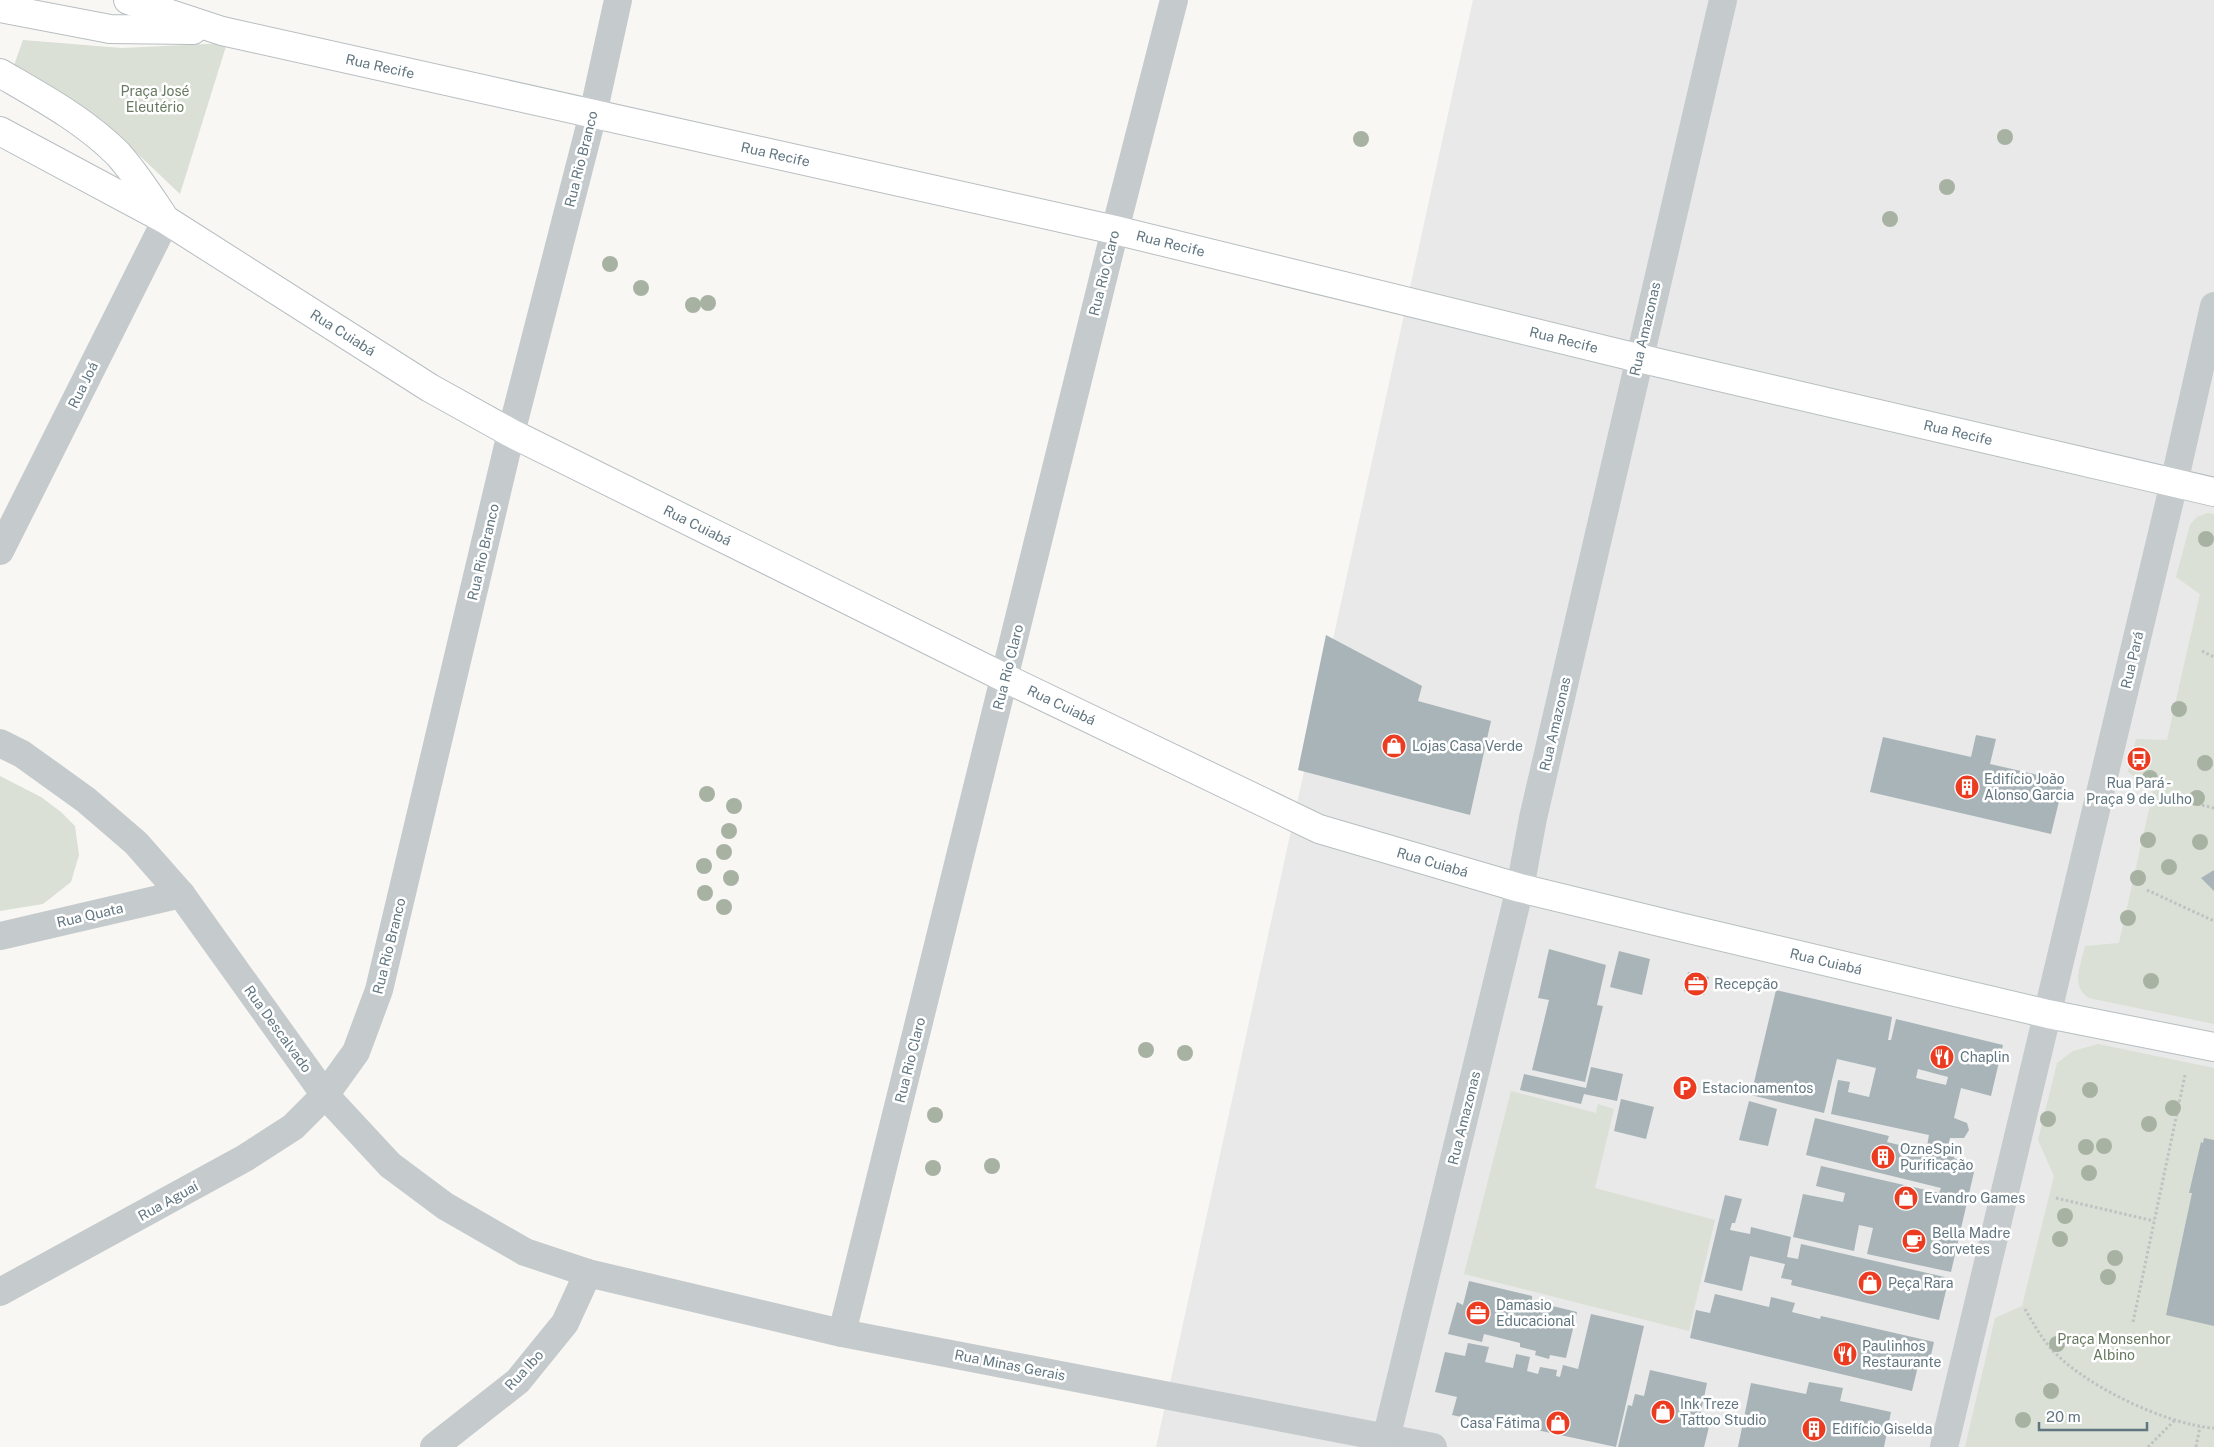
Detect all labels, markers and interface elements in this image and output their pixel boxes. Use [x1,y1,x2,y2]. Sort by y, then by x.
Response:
street label: Rua Recife [344,51,416,82]
park label: Praça José Eleutério [121,83,189,115]
street label: Rua Rio Branco [561,109,601,209]
street label: Rua Recife [739,139,812,170]
street label: Rua Recife [1134,227,1207,260]
street label: Rua Rio Claro [1086,229,1122,317]
street label: Rua Amazonas [1626,281,1664,377]
street label: Rua Cuiabá [307,306,378,359]
street label: Rua Recife [1528,324,1600,356]
street label: Rua Joá [65,359,101,411]
street label: Rua Recife [1922,417,1994,448]
street label: Rua Rio Branco [464,502,502,602]
street label: Rua Cuiabá [661,502,734,549]
street label: Rua Rio Claro [990,623,1026,711]
street label: Rua Pará [2118,630,2146,690]
street label: Rua Amazonas [1536,676,1574,772]
street label: Rua Cuiabá [1025,682,1098,728]
shop icon: Lojas Casa Verde [1381,733,1407,759]
place label: Lojas Casa Verde [1412,738,1523,754]
bus stop icon: Rua Pará - Praça 9 de Julho [2126,746,2152,772]
place label: Edifício João Alonso Garcia [1984,771,2074,803]
building icon: Edifício João Alonso Garcia [1954,774,1980,800]
place label: Rua Pará - Praça 9 de Julho [2086,775,2192,807]
street label: Rua Cuiabá [1395,844,1470,880]
street label: Rua Rio Branco [369,896,409,996]
street label: Rua Quata [55,900,125,930]
street label: Rua Cuiabá [1788,945,1864,978]
office icon: Recepção [1683,971,1709,997]
place label: Recepção [1714,976,1778,992]
street label: Rua Descalvado [241,982,315,1076]
street label: Rua Rio Claro [892,1016,928,1104]
restaurant icon: Chaplin [1929,1044,1955,1070]
place label: Chaplin [1960,1049,2010,1065]
street label: Rua Amazonas [1445,1070,1483,1166]
parking icon: Estacionamentos [1672,1075,1698,1101]
place label: Estacionamentos [1702,1080,1813,1096]
place label: OzneSpin Purificação [1900,1141,1974,1173]
building icon: OzneSpin Purificação [1870,1144,1896,1170]
street label: Rua Aguaí [135,1178,201,1224]
shop icon: Evandro Games [1893,1185,1919,1211]
place label: Evandro Games [1924,1190,2025,1206]
place label: Bella Madre Sorvetes [1932,1225,2011,1257]
cafe icon: Bella Madre Sorvetes [1901,1228,1927,1254]
shop icon: Peça Rara [1857,1270,1883,1296]
place label: Peça Rara [1888,1275,1953,1291]
place label: Damasio Educacional [1496,1297,1575,1329]
office icon: Damasio Educacional [1465,1300,1491,1326]
park label: Praça Monsenhor Albino [2057,1331,2171,1363]
place label: Paulinhos Restaurante [1862,1338,1941,1370]
restaurant icon: Paulinhos Restaurante [1832,1341,1858,1367]
street label: Rua Minas Gerais [953,1346,1067,1384]
street label: Rua Ibo [501,1347,547,1393]
place label: Ink Treze Tattoo Studio [1680,1396,1767,1428]
shop icon: Ink Treze Tattoo Studio [1650,1399,1676,1425]
scale bar [2039,1400,2146,1432]
text: 20 m [2046,1408,2081,1425]
shop icon: Casa Fátima [1545,1410,1571,1436]
place label: Casa Fátima [1460,1415,1540,1431]
building icon: Edifício Giselda [1801,1416,1827,1442]
place label: Edifício Giselda [1832,1421,1932,1437]

